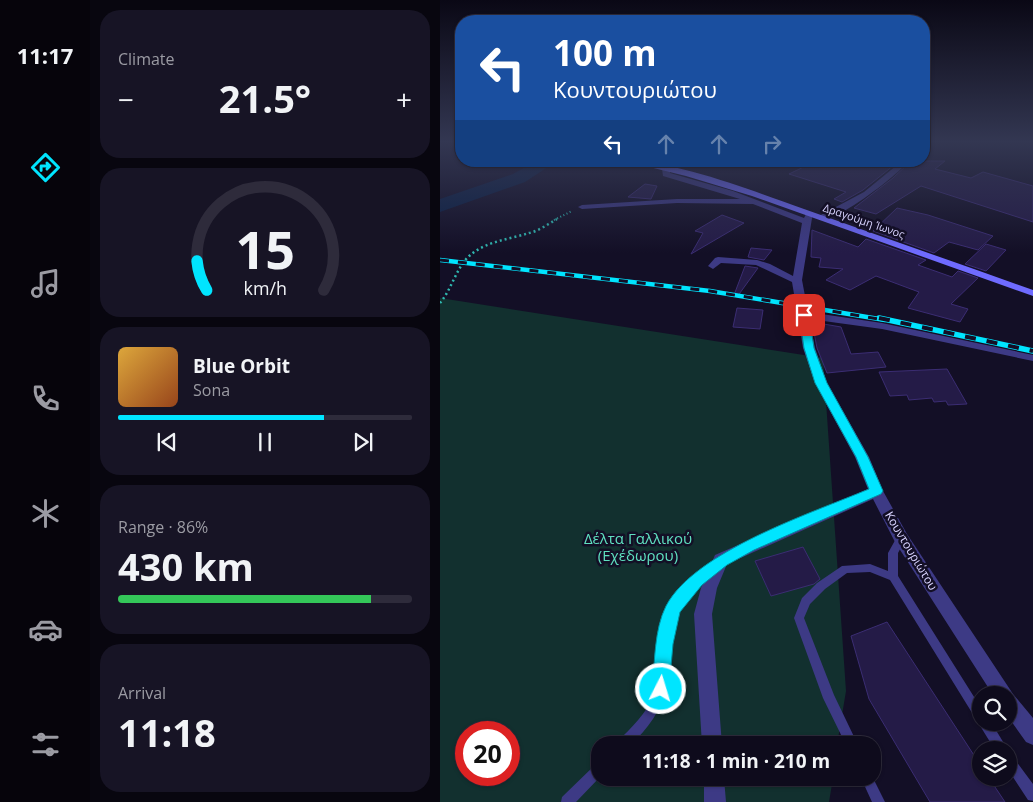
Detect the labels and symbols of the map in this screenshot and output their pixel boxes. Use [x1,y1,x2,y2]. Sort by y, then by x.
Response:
street label: Δραγούμη Ίωνος [821,200,907,242]
pin [783,294,825,336]
street label: Κουντουριώτου [881,508,942,593]
park label: Δέλτα Γαλλικού (Εχέδωρου) [584,528,692,565]
position arrow [634,662,686,714]
speed limit sign: 20 [455,721,520,786]

